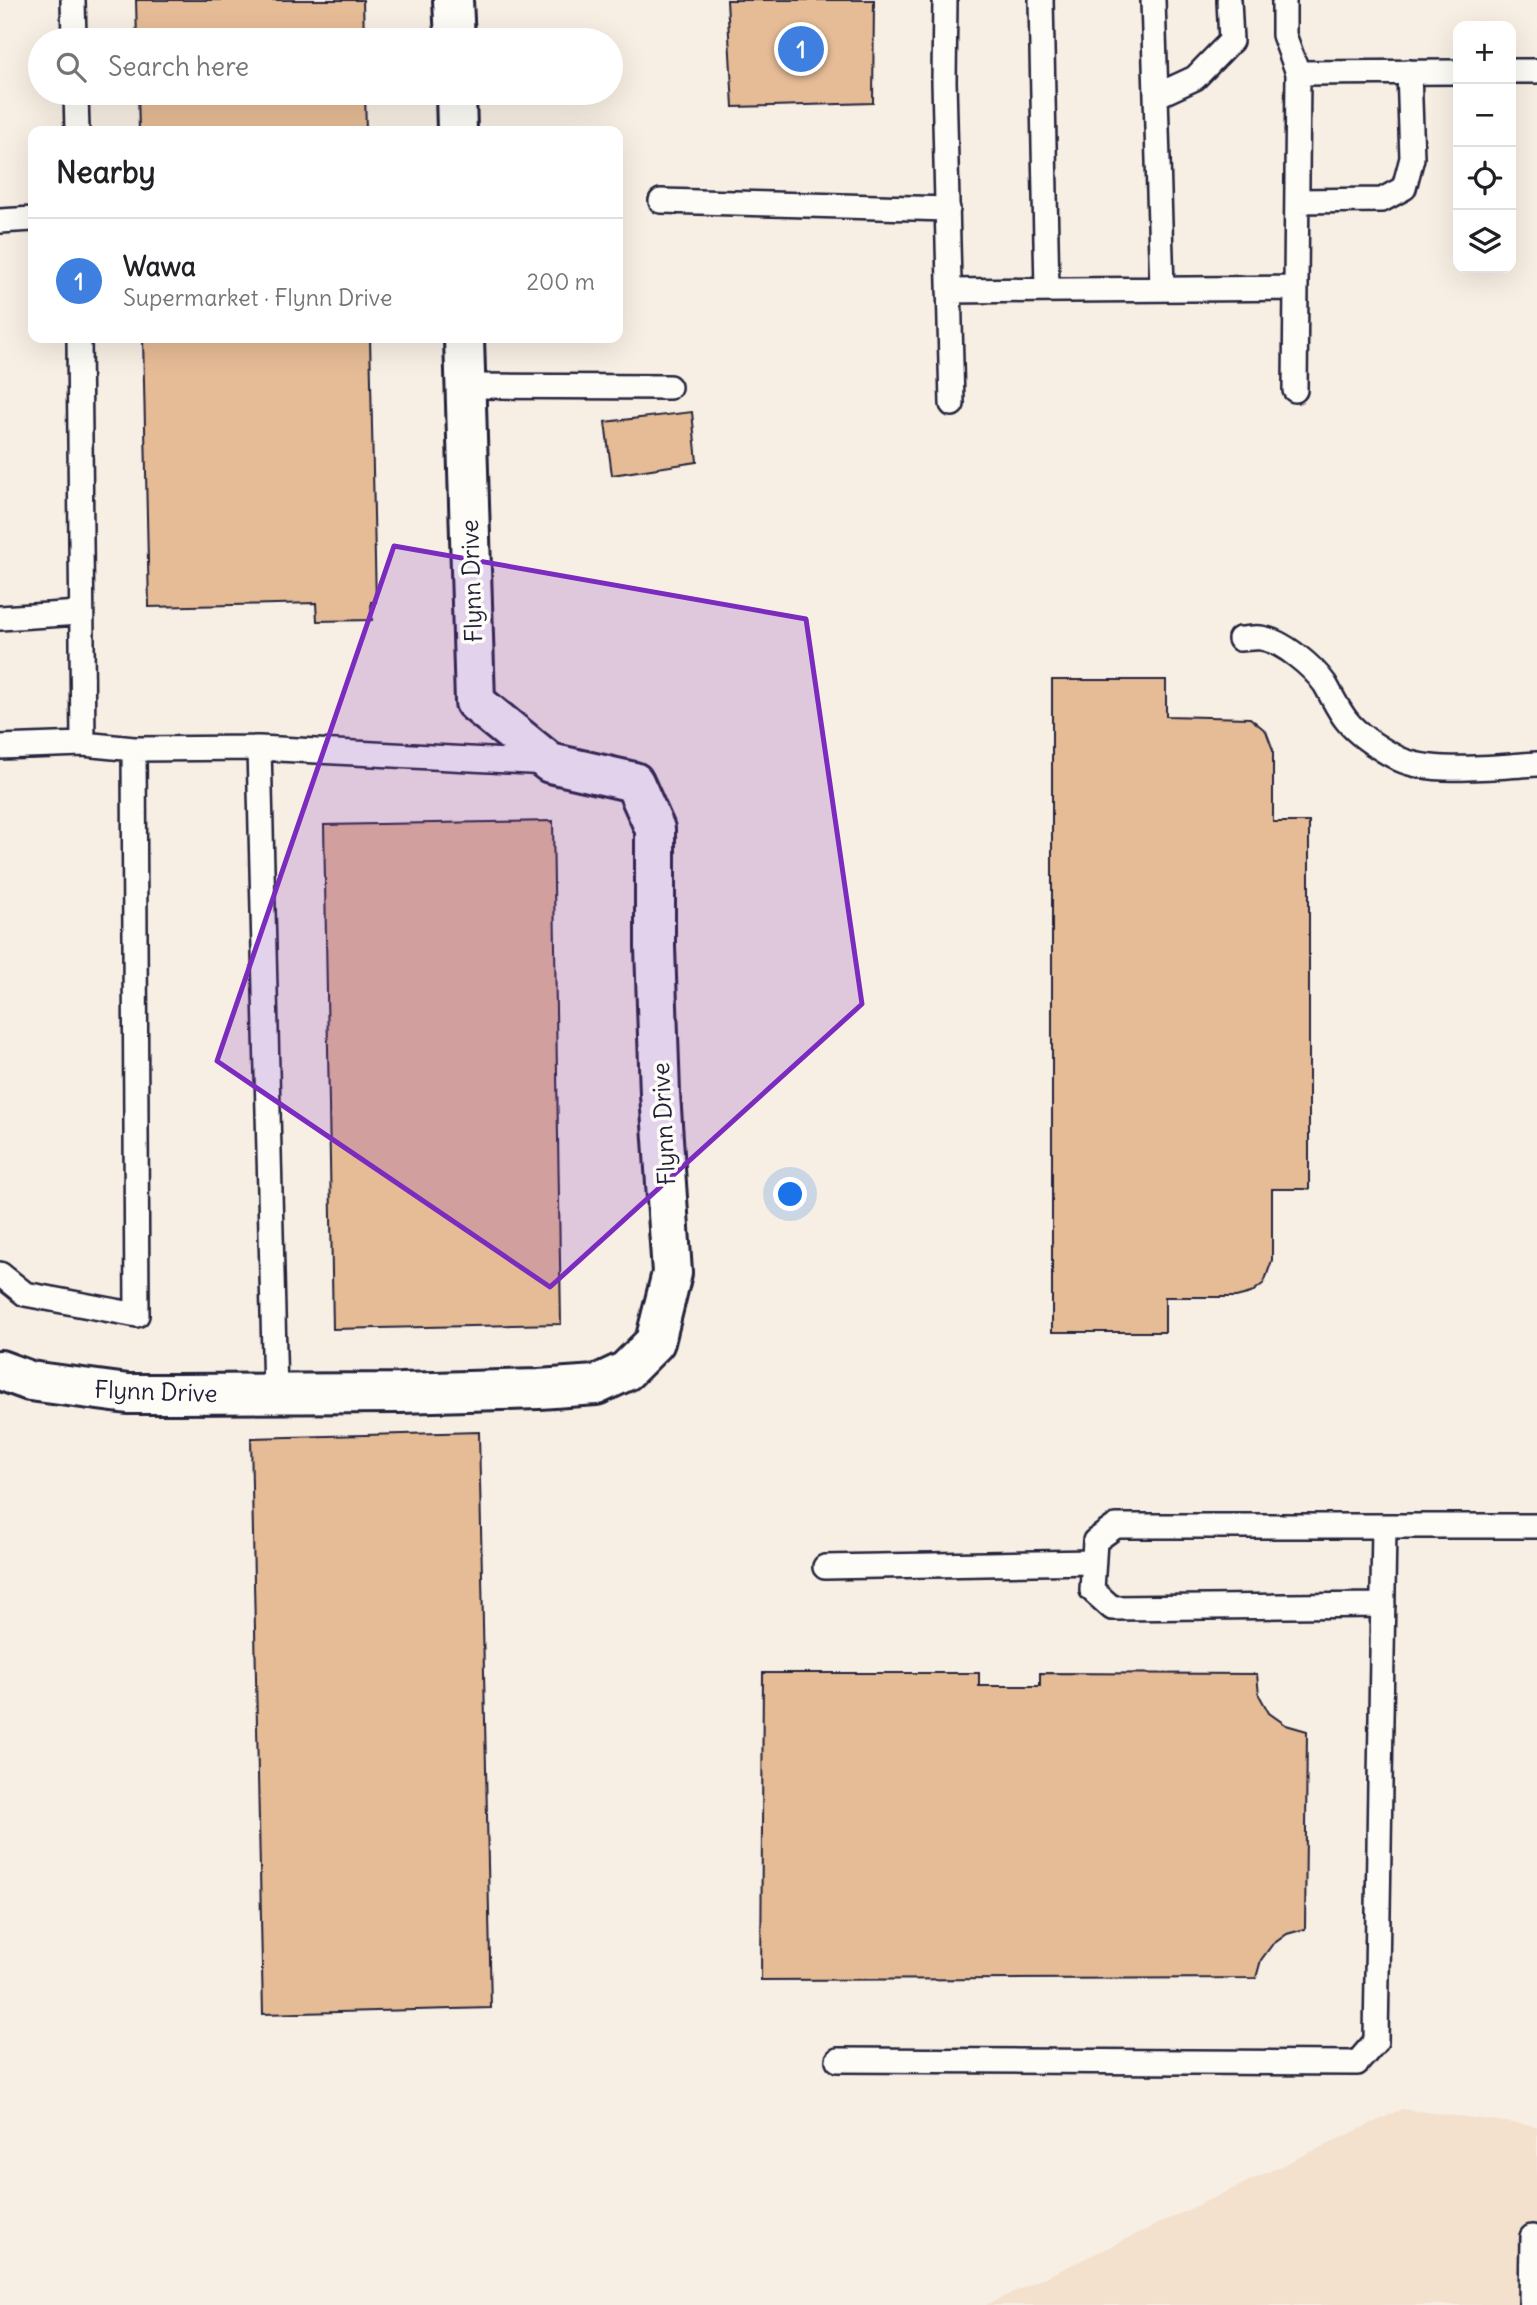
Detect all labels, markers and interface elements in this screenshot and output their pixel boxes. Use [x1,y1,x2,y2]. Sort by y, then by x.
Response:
map controls [1453,21,1516,273]
button: + [1453,21,1516,84]
pin: 1 [778,23,824,75]
search box [28,28,623,105]
icon: search [52,48,90,86]
text: Search here [108,50,249,83]
button: − [1453,84,1516,147]
button: locate [1453,147,1516,210]
text: Nearby [56,153,156,191]
button: layers [1453,210,1516,273]
text: Wawa [123,250,196,283]
text: 1 [74,267,84,296]
text: 200 m [526,267,595,296]
text: Supermarket · Flynn Drive [123,283,392,312]
street label: Flynn Drive [454,519,488,643]
street label: Flynn Drive [645,1062,681,1186]
your location [773,1177,807,1211]
street label: Flynn Drive [94,1374,218,1408]

